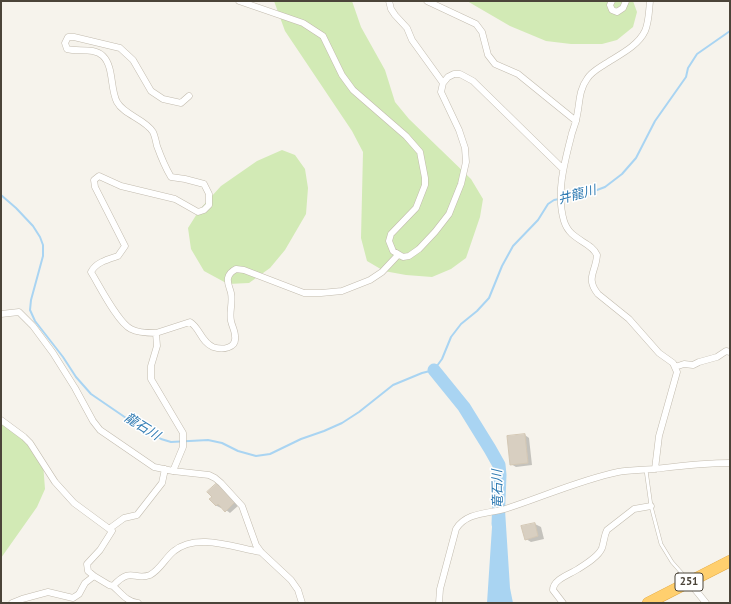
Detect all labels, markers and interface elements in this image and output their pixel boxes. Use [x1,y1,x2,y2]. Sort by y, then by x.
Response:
water label: 井龍川 [556,182,598,208]
water label: 龍石川 [121,410,163,444]
water label: 竜石川 [490,469,506,509]
road number: 251 [675,573,703,591]

